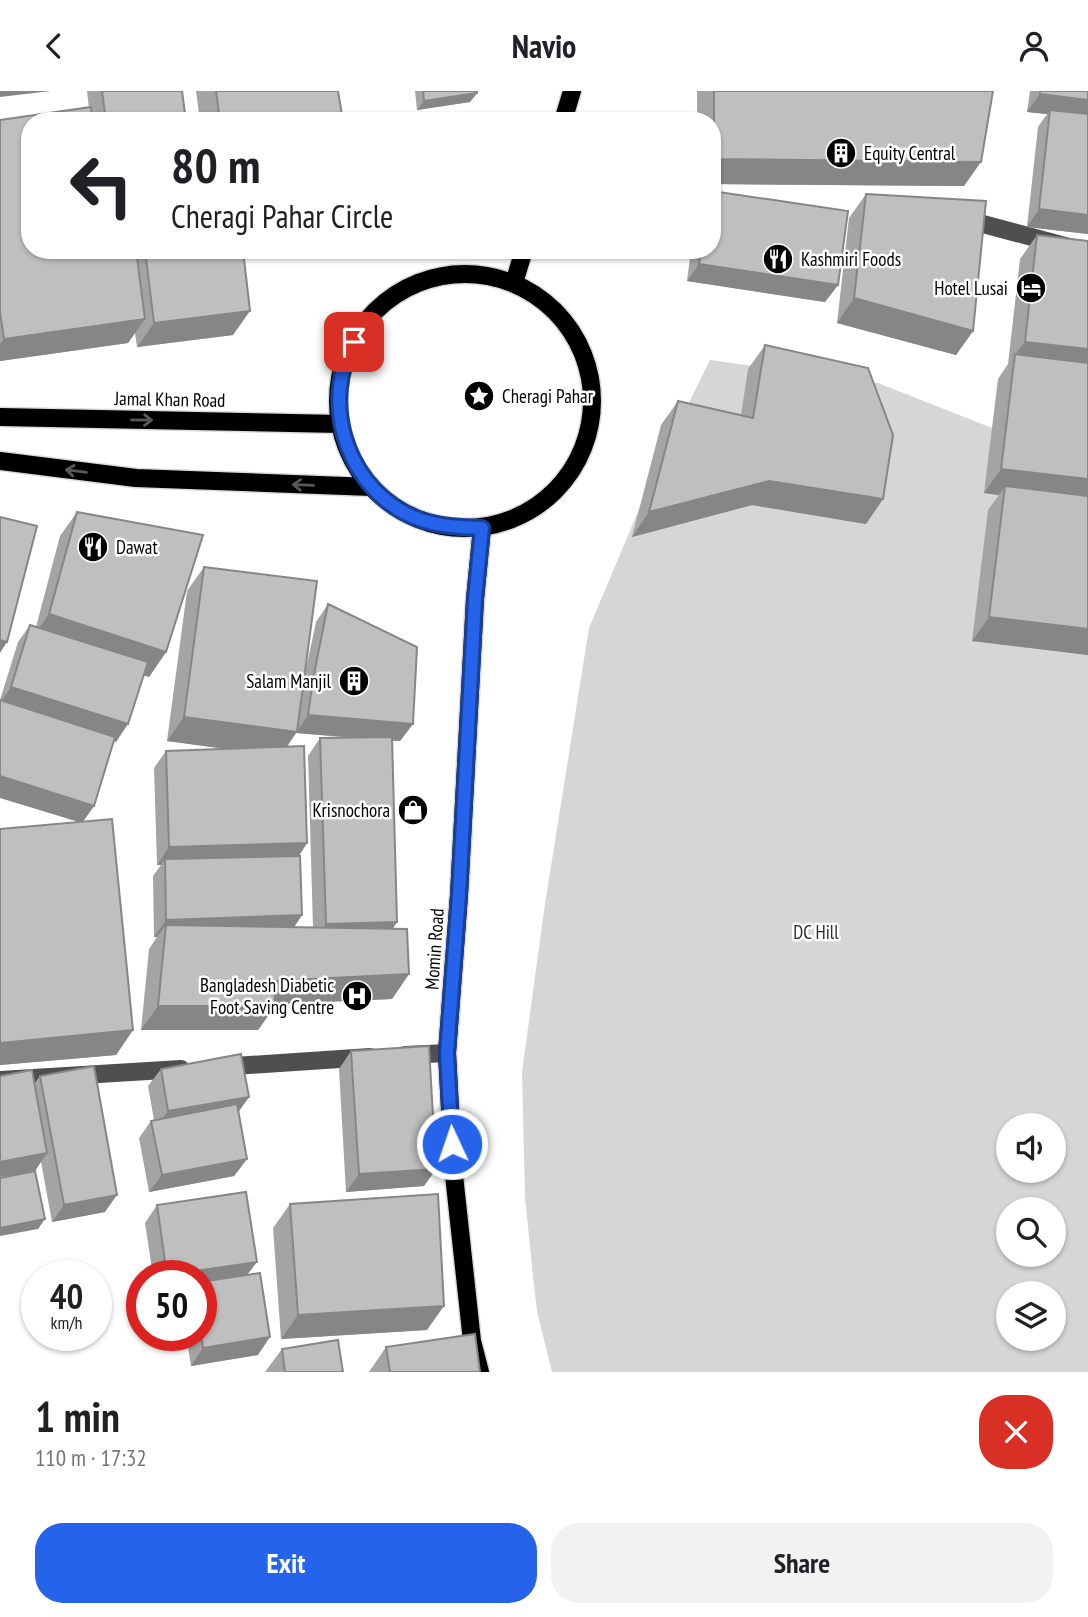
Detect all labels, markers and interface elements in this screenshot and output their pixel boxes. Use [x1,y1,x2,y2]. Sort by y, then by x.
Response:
text: Navio [512,25,576,67]
icon: back [35,27,73,65]
icon: person [1015,27,1053,65]
text: 80 m [171,133,260,197]
building icon: Equity Central [824,136,858,170]
icon: left [56,140,147,231]
place label: Equity Central [864,141,956,165]
text: Cheragi Pahar Circle [171,195,393,237]
restaurant icon: Kashmiri Foods [761,242,795,276]
place label: Kashmiri Foods [801,247,901,271]
hotel icon: Hotel Lusai [1014,271,1048,305]
place label: Hotel Lusai [934,276,1008,300]
pin [324,312,384,372]
icon: arrive [335,323,373,361]
place icon: Cheragi Pahar [462,379,496,413]
place label: Cheragi Pahar [502,384,594,408]
street label: Jamal Khan Road [113,386,226,412]
one-way arrow [130,413,153,427]
one-way arrow [65,464,88,477]
one-way arrow [292,478,315,491]
restaurant icon: Dawat [76,530,110,564]
place label: Dawat [116,535,158,559]
building icon: Salam Manjil [337,664,371,698]
place label: Salam Manjil [246,669,332,693]
shop icon: Krisnochora [396,793,430,827]
place label: Krisnochora [313,798,390,822]
street label: Momin Road [419,907,449,991]
park label: DC Hill [793,920,839,944]
place label: Bangladesh Diabetic Foot Saving Centre [200,973,334,1019]
hospital icon: Bangladesh Diabetic Foot Saving Centre [340,979,374,1013]
position arrow [415,1107,489,1181]
map controls [996,1113,1066,1351]
button: sound [996,1113,1066,1183]
button: search [996,1197,1066,1267]
speed limit sign: 50 [126,1260,217,1351]
text: 40 [50,1273,83,1319]
button: layers [996,1281,1066,1351]
text: km/h [51,1311,82,1334]
text: 1 min [35,1389,120,1444]
button: close [979,1395,1053,1469]
text: 110 m · 17:32 [35,1443,147,1472]
button: Exit [35,1523,537,1603]
button: Share [551,1523,1053,1603]

